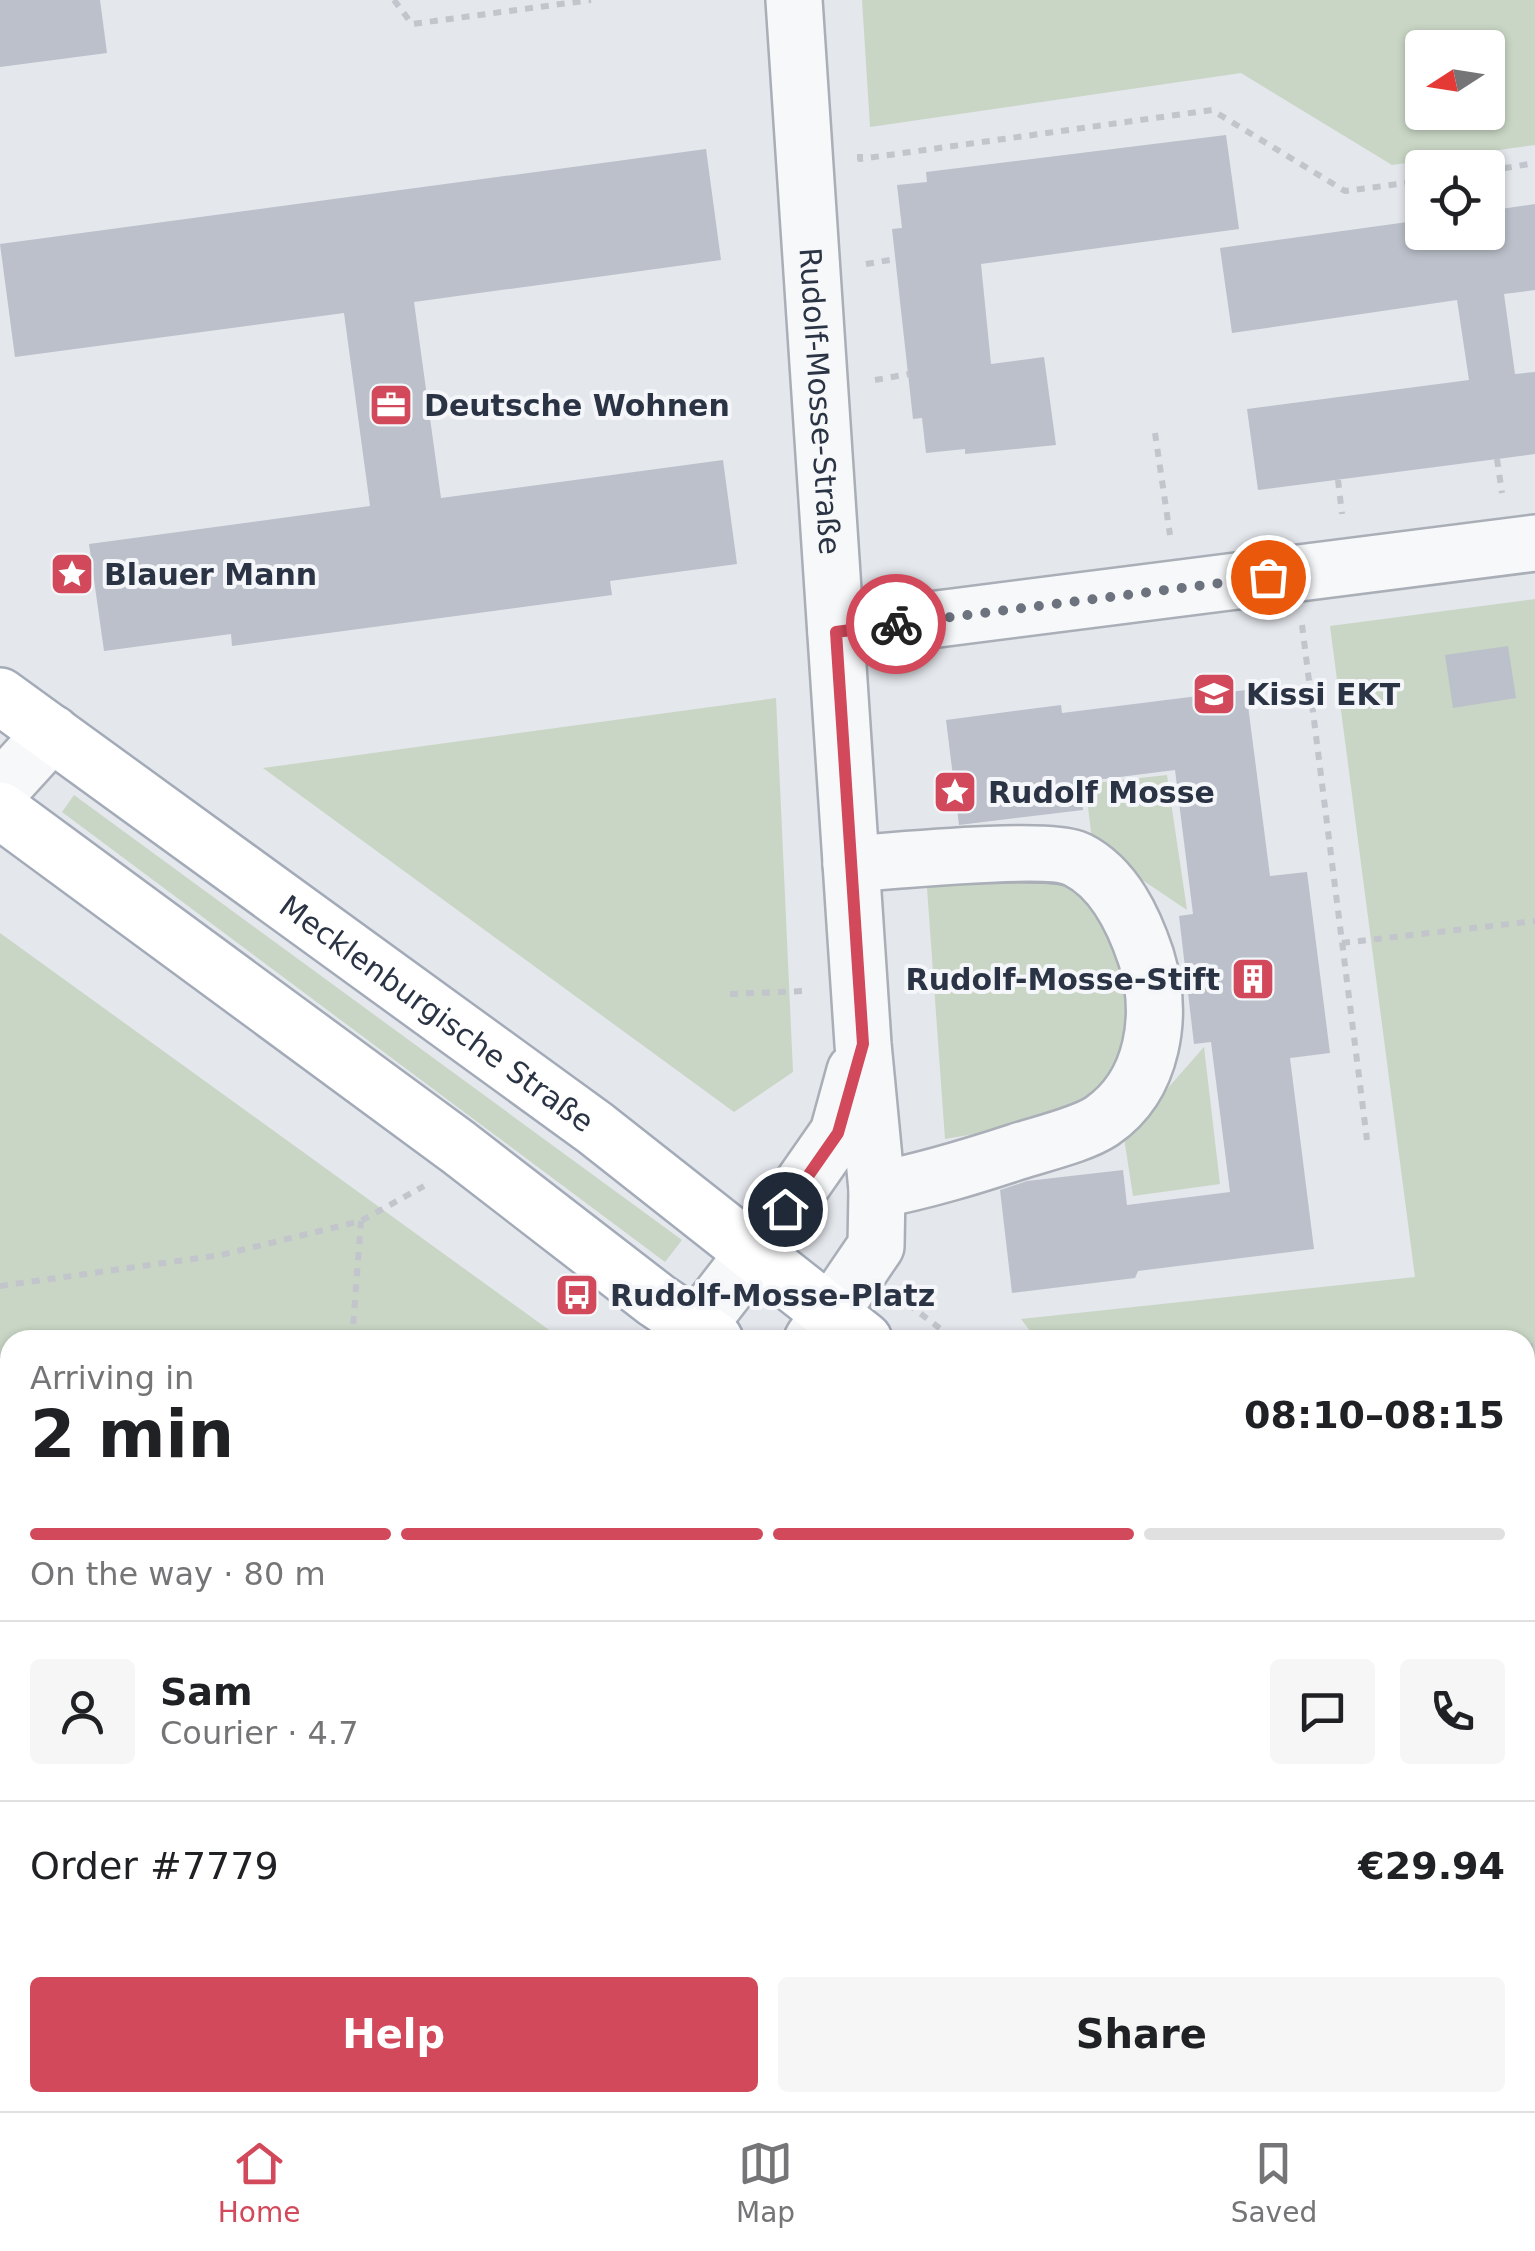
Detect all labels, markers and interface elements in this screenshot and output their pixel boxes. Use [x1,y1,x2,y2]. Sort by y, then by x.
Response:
north arrow [1405,30,1505,130]
map controls [1405,30,1505,250]
button: locate [1405,150,1505,250]
street label: Rudolf-Mosse-Straße [793,246,848,556]
office icon: Deutsche Wohnen [368,382,414,428]
place label: Deutsche Wohnen [424,388,730,423]
pin [1226,535,1311,620]
icon: bag [1241,550,1296,605]
place icon: Blauer Mann [49,551,95,597]
place label: Blauer Mann [104,557,317,592]
courier [846,574,946,674]
icon: bike [869,597,924,652]
school or university icon: Kissi EKT [1191,671,1237,717]
place label: Kissi EKT [1246,677,1401,712]
place icon: Rudolf Mosse [932,769,978,815]
place label: Rudolf Mosse [988,775,1215,810]
street label: Mecklenburgische Straße [273,888,601,1139]
building icon: Rudolf-Mosse-Stift [1230,956,1276,1002]
place label: Rudolf-Mosse-Stift [906,962,1220,997]
pin [743,1167,828,1252]
icon: home [758,1182,813,1237]
bus stop icon: Rudolf-Mosse-Platz [554,1272,600,1318]
place label: Rudolf-Mosse-Platz [610,1278,935,1313]
text: Arriving in [30,1359,194,1397]
text: 08:10–08:15 [1244,1393,1505,1437]
text: 2 min [30,1397,234,1472]
text: On the way · 80 m [30,1555,326,1593]
button: person [30,1659,135,1764]
button: chat [1270,1659,1375,1764]
button: phone [1400,1659,1505,1764]
text: Sam [160,1670,253,1714]
text: Courier · 4.7 [160,1714,359,1752]
text: Order #7779 [30,1844,279,1888]
text: €29.94 [1358,1844,1505,1888]
button: Help [30,1977,758,2092]
button: Share [778,1977,1505,2092]
tab: Home [218,2136,300,2229]
tab: Map [736,2136,795,2229]
tab: Saved [1231,2136,1317,2229]

